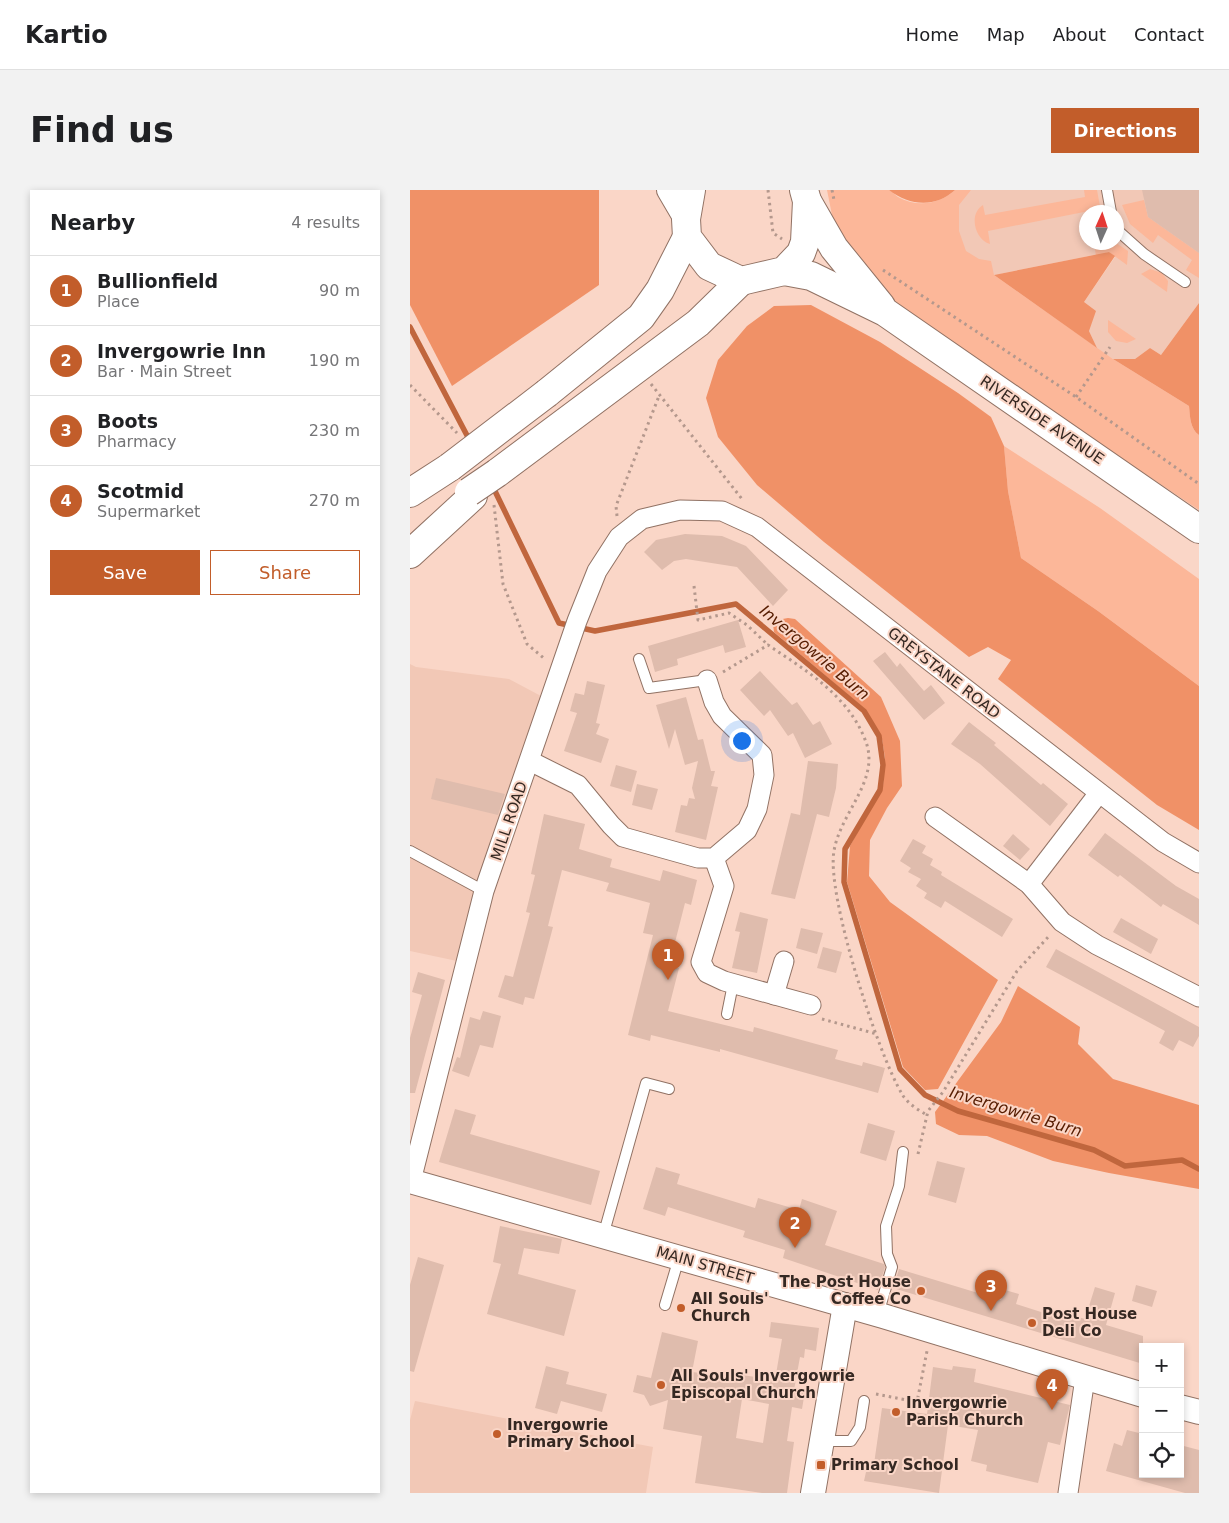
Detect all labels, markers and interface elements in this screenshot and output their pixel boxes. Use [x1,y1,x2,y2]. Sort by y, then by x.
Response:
text: Kartio [25,21,108,49]
text: Home [906,24,959,45]
text: Map [987,24,1025,45]
text: About [1053,24,1106,45]
text: Contact [1134,24,1204,45]
button: Directions [1051,108,1199,153]
text: Find us [30,110,174,150]
north arrow [1079,205,1124,250]
text: Nearby [50,211,135,235]
text: 4 results [291,213,360,232]
text: Bullionfield [97,270,218,292]
text: 1 [60,281,72,300]
text: 90 m [319,281,360,300]
text: Place [97,292,140,311]
text: Invergowrie Inn [97,340,266,362]
text: 2 [60,351,72,370]
text: 190 m [309,351,360,370]
text: Bar · Main Street [97,362,232,381]
street label: RIVERSIDE AVENUE [977,372,1107,468]
text: Boots [97,410,158,432]
text: 3 [60,421,72,440]
text: 230 m [309,421,360,440]
text: Pharmacy [97,432,177,451]
text: Scotmid [97,480,184,502]
text: 4 [60,491,72,510]
text: 270 m [309,491,360,510]
text: Supermarket [97,502,200,521]
button: Save [50,550,200,595]
button: Share [210,550,360,595]
water label: Invergowrie Burn [756,601,873,704]
street label: GREYSTANE ROAD [884,624,1004,722]
your location [729,728,755,754]
street label: MILL ROAD [487,779,531,863]
pin: 1 [652,939,684,980]
water label: Invergowrie Burn [947,1082,1084,1141]
pin: 2 [779,1207,811,1248]
street label: MAIN STREET [654,1242,757,1288]
pin: 3 [975,1270,1007,1311]
place label: The Post House Coffee Co [779,1273,911,1308]
marker: The Post House Coffee Co [915,1285,927,1297]
place label: All Souls' Church [691,1290,769,1325]
marker: All Souls' Church [675,1302,687,1314]
place label: Post House Deli Co [1042,1305,1137,1340]
marker: Post House Deli Co [1026,1317,1038,1329]
map controls [1139,1343,1184,1478]
button: + [1139,1343,1184,1388]
place label: All Souls' Invergowrie Episcopal Church [671,1367,855,1402]
pin: 4 [1036,1369,1068,1410]
marker: All Souls' Invergowrie Episcopal Church [655,1379,667,1391]
button: − [1139,1388,1184,1433]
place label: Invergowrie Parish Church [906,1394,1023,1429]
marker: Invergowrie Parish Church [890,1406,902,1418]
place label: Invergowrie Primary School [507,1416,635,1451]
marker: Invergowrie Primary School [491,1428,503,1440]
button: locate [1139,1433,1184,1478]
place label: Primary School [831,1456,959,1474]
marker: Primary School [815,1459,827,1471]

